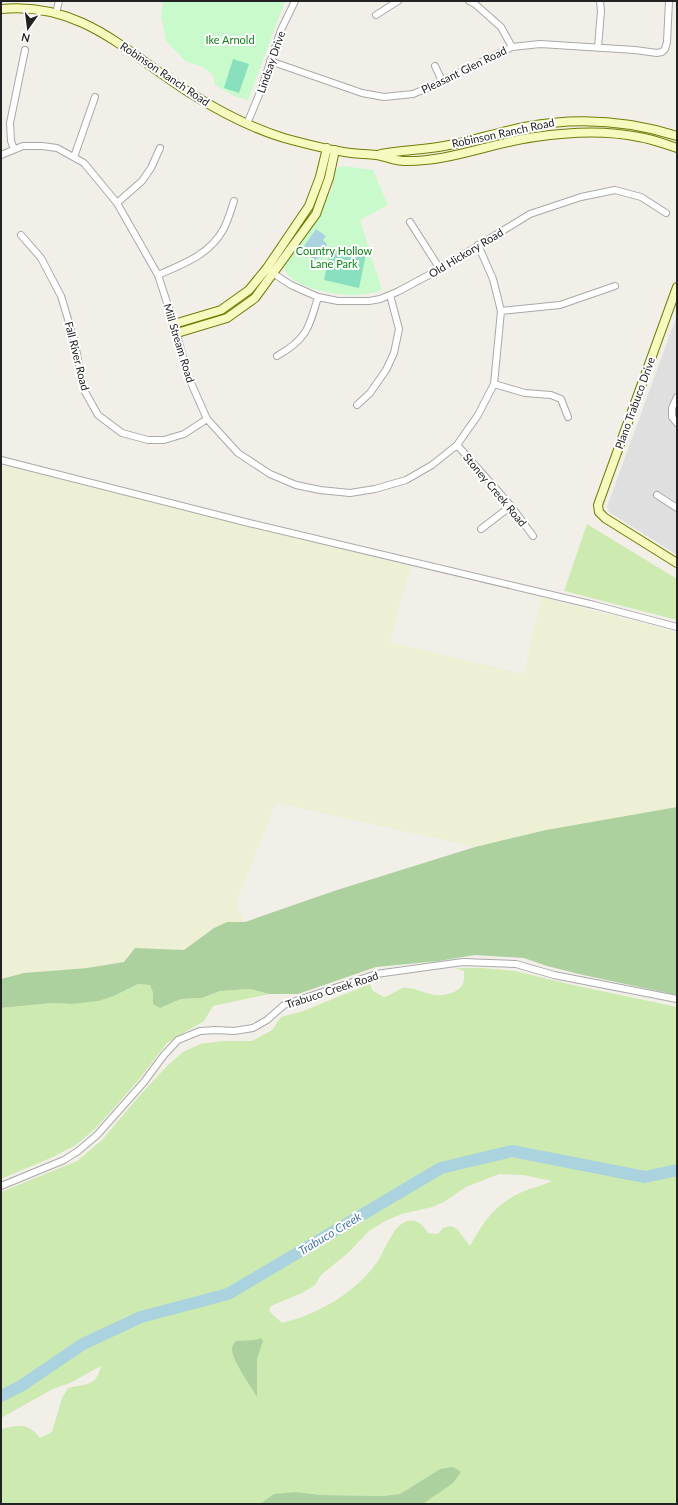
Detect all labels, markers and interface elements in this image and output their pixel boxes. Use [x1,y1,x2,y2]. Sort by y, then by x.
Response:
north arrow [8,8,48,48]
street label: Lindsay Drive [254,29,287,95]
text: N [20,31,31,46]
park label: Ike Arnold [205,33,255,46]
street label: Robinson Ranch Road [118,39,212,108]
street label: Pleasant Glen Road [419,43,509,96]
street label: Robinson Ranch Road [450,115,555,150]
street label: Old Hickory Road [426,225,505,280]
park label: Country Hollow Lane Park [296,244,372,270]
street label: Mill Stream Road [161,302,198,384]
street label: Fall River Road [63,320,92,392]
street label: Plano Trabuco Drive [612,355,657,451]
street label: Stoney Creek Road [461,450,530,529]
street label: Trabuco Creek Road [284,968,380,1011]
water label: Trabuco Creek [295,1209,364,1258]

